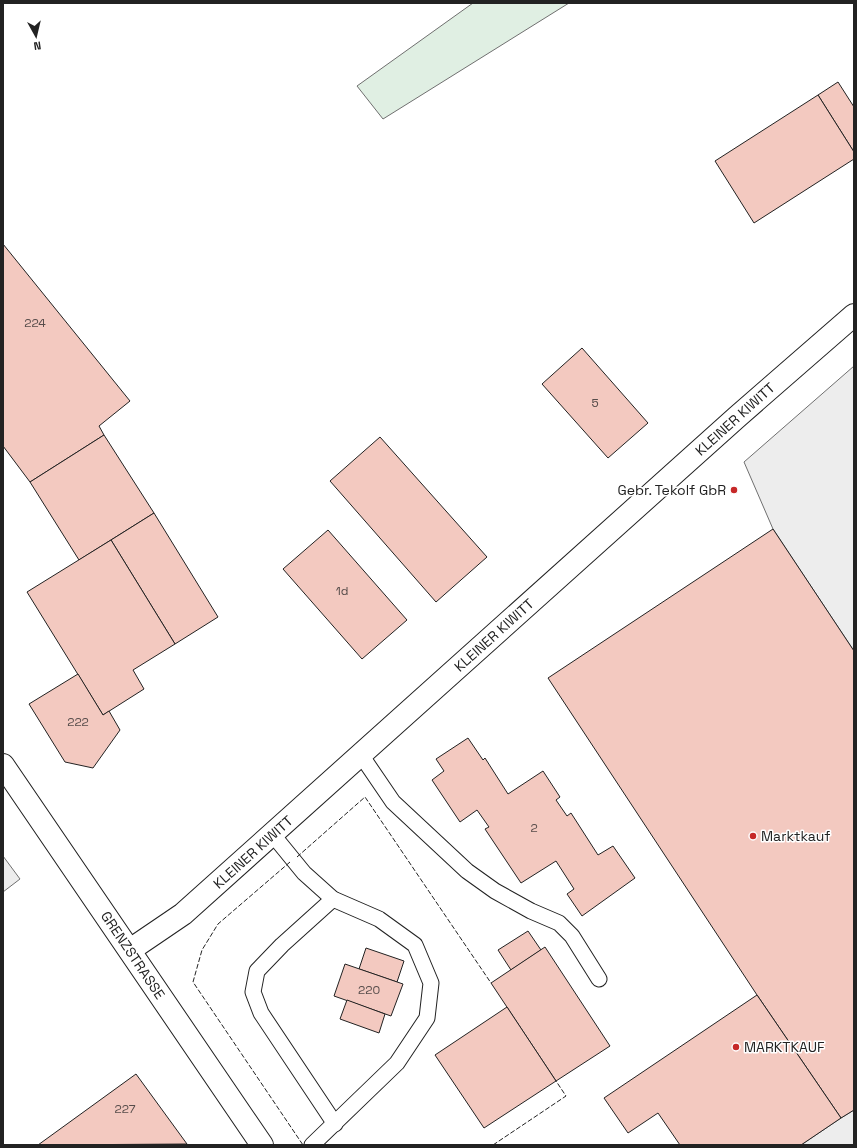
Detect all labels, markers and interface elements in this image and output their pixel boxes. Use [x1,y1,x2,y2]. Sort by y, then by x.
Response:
north arrow [16,16,56,56]
text: N [33,38,42,53]
house number: 224 [24,315,46,331]
street label: KLEINER KIWITT [691,378,779,460]
house number: 5 [591,395,599,411]
place label: Gebr. Tekolf GbR [618,481,726,499]
marker: Gebr. Tekolf GbR [729,485,739,495]
house number: 1d [336,583,348,599]
street label: KLEINER KIWITT [450,594,538,676]
house number: 222 [67,714,89,730]
street label: KLEINER KIWITT [209,811,297,893]
house number: 2 [530,820,538,836]
place label: Marktkauf [761,827,830,845]
marker: Marktkauf [748,831,758,841]
street label: GRENZSTRASSE [97,908,169,1003]
house number: 220 [358,982,380,998]
place label: MARKTKAUF [744,1038,825,1056]
marker: MARKTKAUF [731,1042,741,1052]
house number: 227 [114,1101,136,1117]

